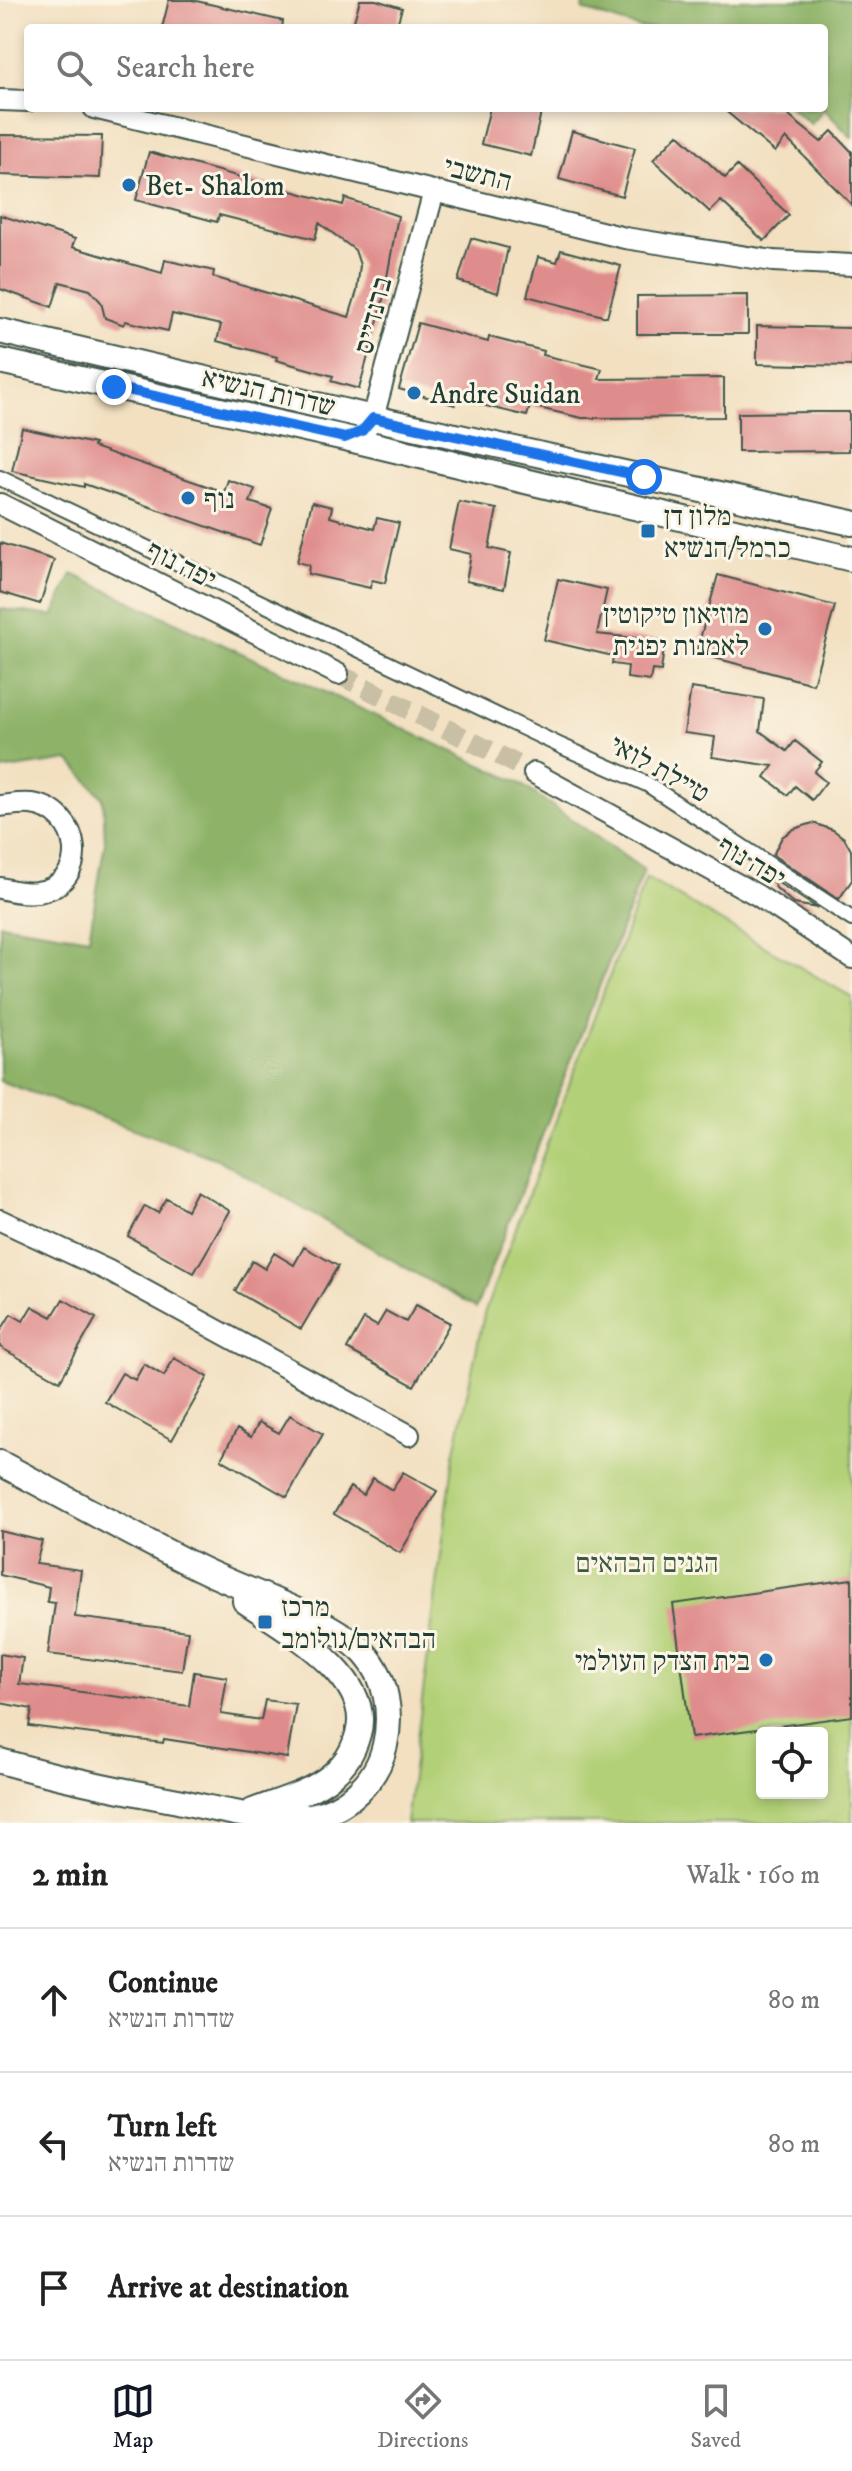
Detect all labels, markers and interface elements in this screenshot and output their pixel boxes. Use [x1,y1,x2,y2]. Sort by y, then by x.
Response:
search box [24,24,828,112]
icon: search [52,46,96,90]
text: Search here [116,50,255,87]
street label: התשבי [440,149,515,200]
place label: Bet- Shalom [145,169,285,204]
marker: Bet- Shalom [120,176,138,194]
street label: ברנדייס [346,273,400,358]
street label: שדרות הנשיא [198,360,339,425]
route end [96,369,132,405]
place label: Andre Suidan [430,377,581,412]
marker: Andre Suidan [405,384,423,402]
route start [626,459,662,495]
place label: נוף [204,482,235,517]
marker: נוף [179,489,197,507]
place label: מלון דן כרמל/הנשיא [664,499,791,566]
marker: מלון דן כרמל/הנשיא [639,522,657,540]
street label: יפה נוף [141,533,222,598]
place label: מוזיאון טיקוטין לאמנות יפנית [603,597,749,664]
marker: מוזיאון טיקוטין לאמנות יפנית [756,620,774,638]
street label: טיילת לואי [603,728,715,811]
street label: יפה נוף [711,828,792,896]
park label: הגנים הבהאים [575,1546,719,1581]
place label: מרכז הבהאים/גולומב [281,1590,436,1657]
marker: מרכז הבהאים/גולומב [256,1613,274,1631]
place label: בית הצדק העולמי [575,1644,750,1679]
marker: בית הצדק העולמי [757,1651,775,1669]
map controls [756,1727,828,1799]
button: locate [756,1727,828,1799]
text: 2 min [32,1854,108,1896]
text: Walk · 160 m [687,1859,820,1892]
text: Continue [108,1965,218,2002]
icon: ahead [32,1978,76,2022]
text: 80 m [768,1984,820,2017]
text: שדרות הנשיא [108,2003,234,2036]
text: Turn left [108,2109,217,2146]
icon: left [32,2122,76,2166]
text: 80 m [768,2128,820,2161]
text: שדרות הנשיא [108,2147,234,2180]
icon: arrive [32,2266,76,2310]
text: Arrive at destination [108,2270,349,2307]
tab: Map [111,2379,155,2454]
tab: Directions [377,2379,468,2454]
tab: Saved [690,2379,741,2454]

